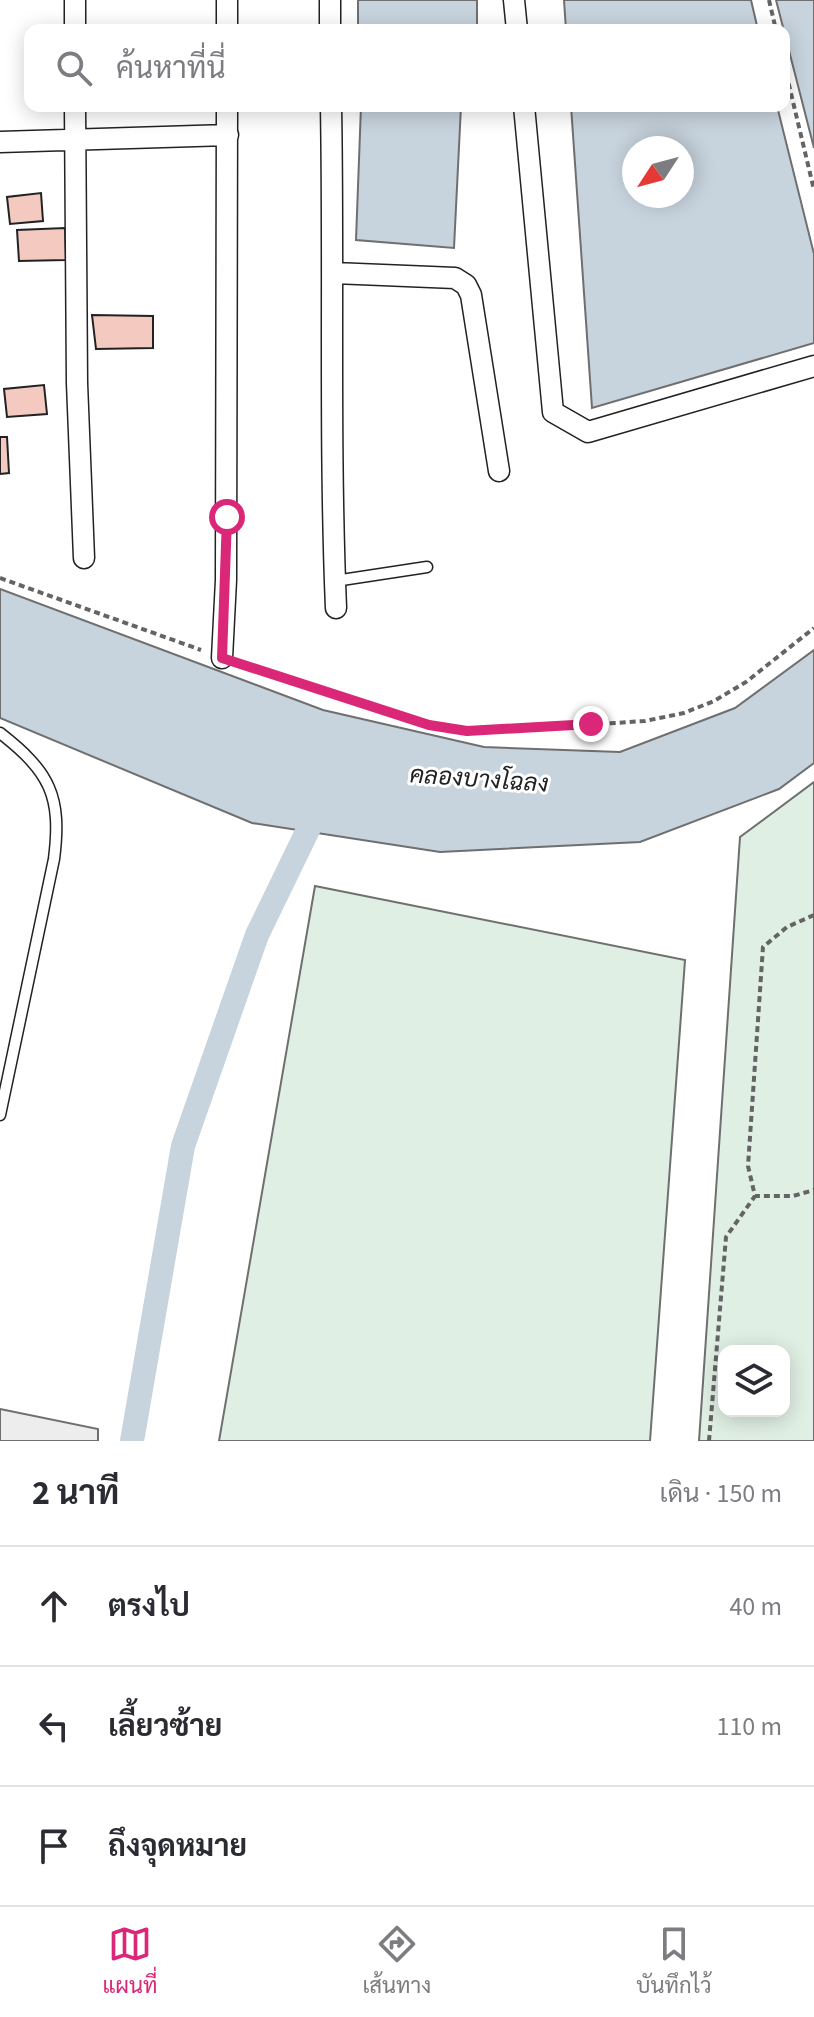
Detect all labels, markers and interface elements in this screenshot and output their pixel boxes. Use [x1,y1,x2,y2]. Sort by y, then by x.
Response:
search box [24,24,790,112]
icon: search [52,46,96,90]
text: ค้นหาที่นี่ [116,47,226,90]
north arrow [622,136,694,208]
route start [209,499,245,535]
route end [573,706,609,742]
water label: คลองบางโฉลง [408,757,550,802]
map controls [718,1345,790,1417]
button: layers [718,1345,790,1417]
text: 2 นาที [32,1469,119,1518]
text: เดิน · 150 m [660,1475,782,1512]
icon: ahead [32,1584,76,1628]
text: ตรงไป [108,1585,190,1628]
text: 40 m [729,1588,782,1625]
icon: left [32,1704,76,1748]
text: เลี้ยวซ้าย [108,1705,222,1748]
text: 110 m [716,1708,782,1745]
icon: arrive [32,1824,76,1868]
text: ถึงจุดหมาย [108,1825,247,1868]
tab: แผนที่ [103,1922,157,2002]
tab: เส้นทาง [362,1922,431,2002]
tab: บันทึกไว้ [636,1922,711,2002]

